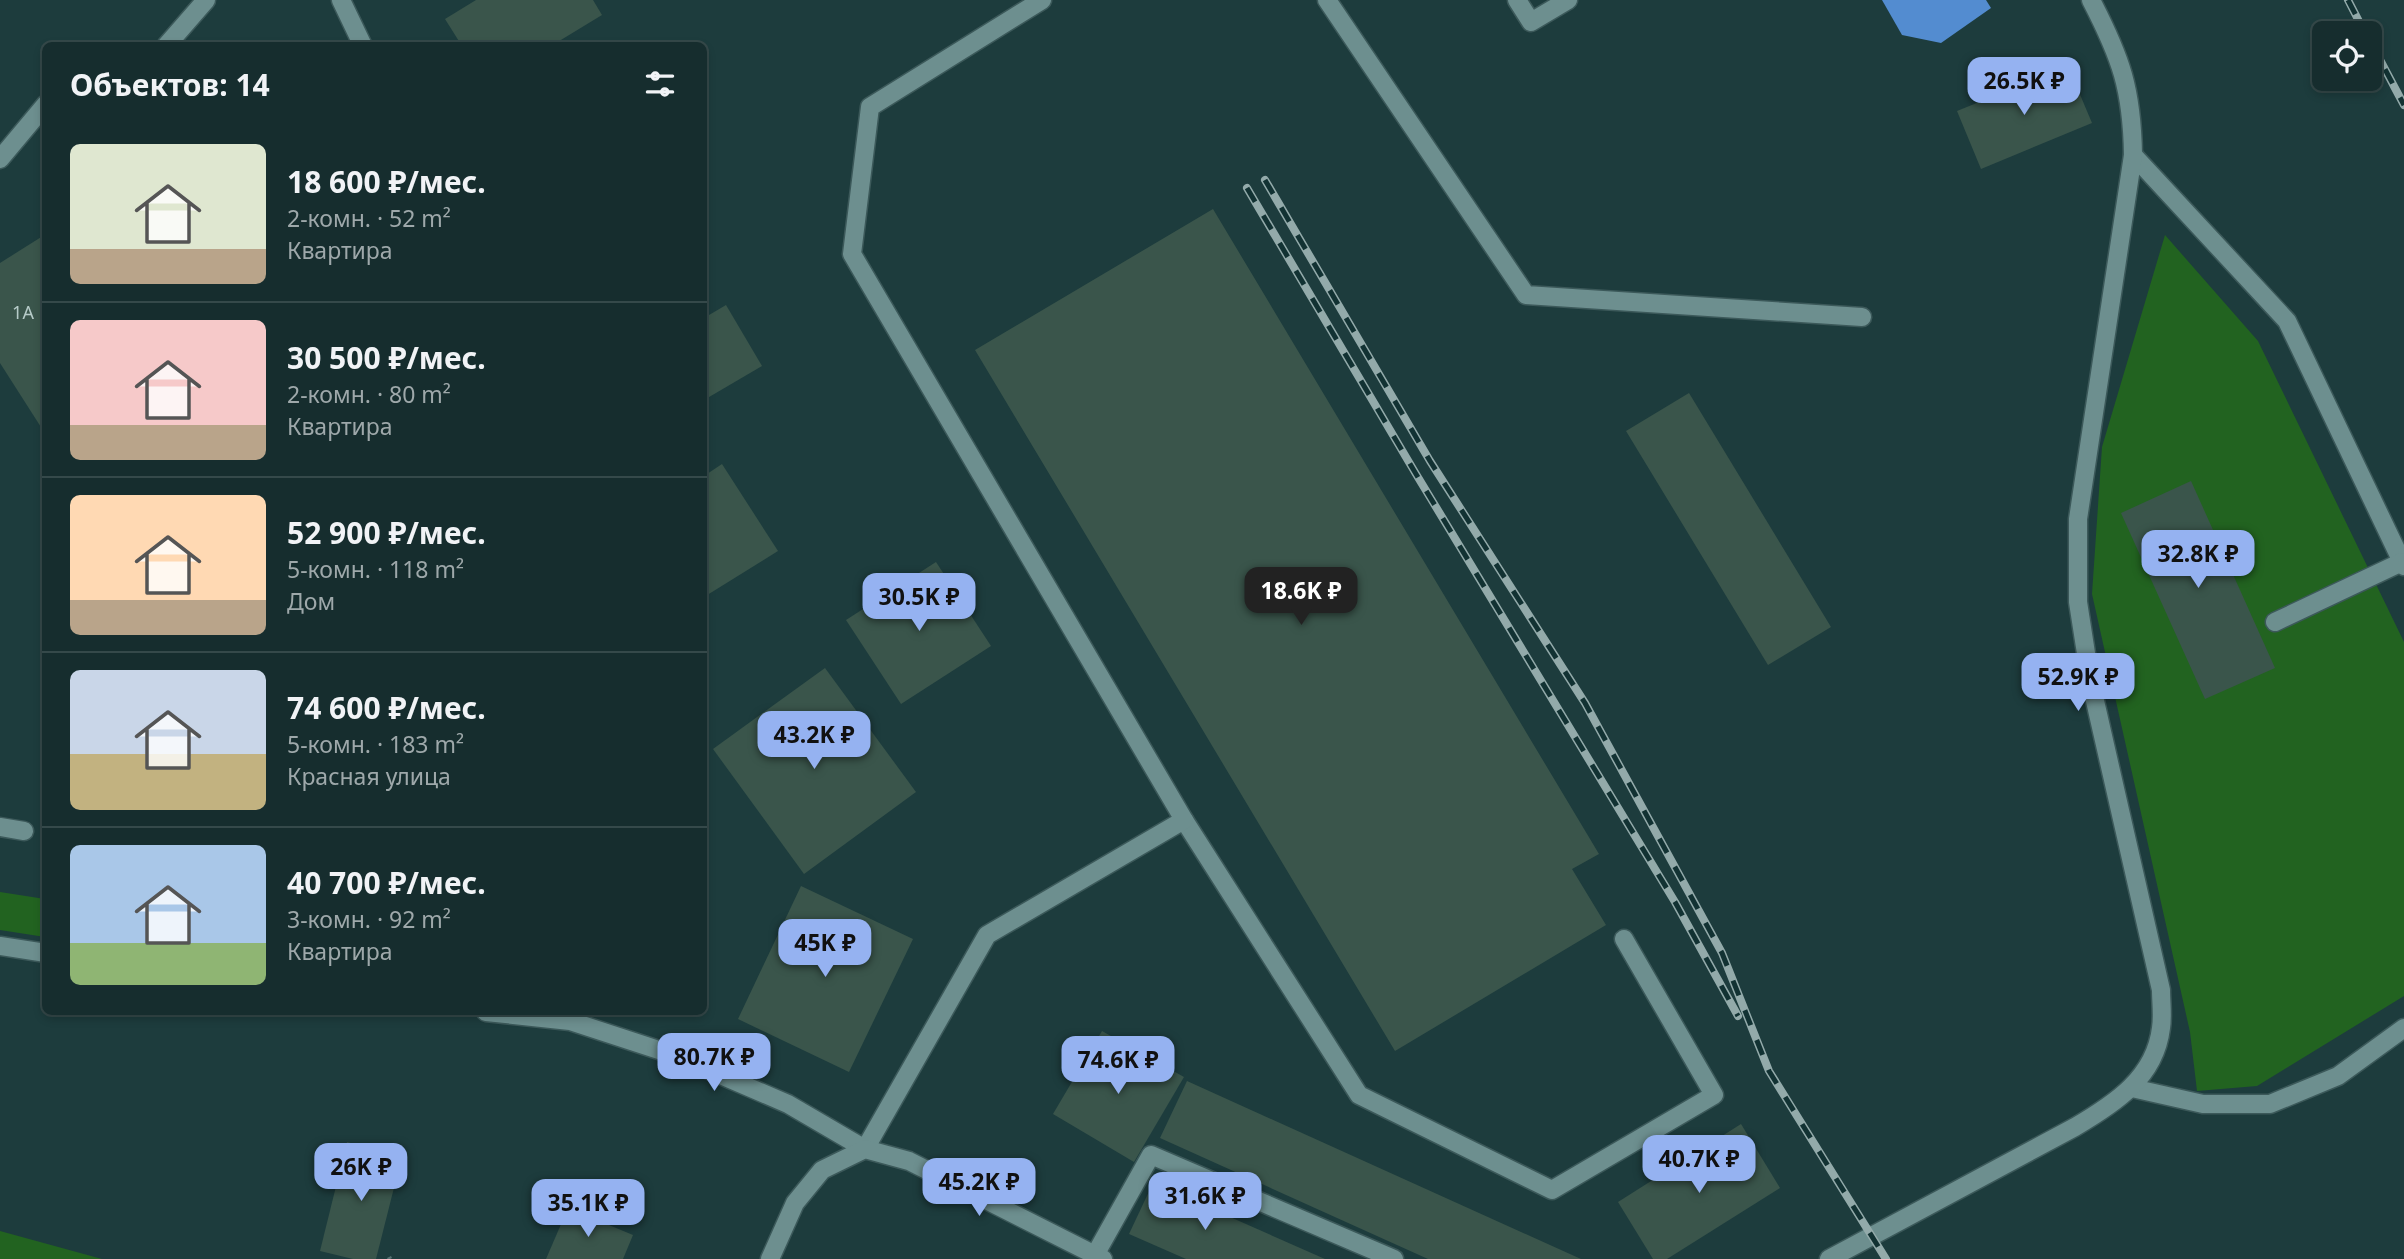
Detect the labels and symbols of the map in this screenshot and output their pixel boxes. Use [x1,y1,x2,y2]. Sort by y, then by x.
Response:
pin: 26.5K ₽ [1959,58,2089,117]
house number: 1А [12,300,34,324]
pin: 32.8K ₽ [2133,530,2263,590]
pin: 18.6K ₽ [1236,568,1366,627]
pin: 30.5K ₽ [854,574,984,633]
pin: 52.9K ₽ [2013,654,2143,713]
pin: 43.2K ₽ [749,712,879,771]
pin: 45K ₽ [776,920,874,979]
pin: 80.7K ₽ [649,1034,779,1093]
pin: 74.6K ₽ [1053,1036,1183,1096]
pin: 40.7K ₽ [1634,1136,1764,1195]
pin: 26K ₽ [312,1144,410,1203]
pin: 45.2K ₽ [914,1158,1044,1218]
pin: 31.6K ₽ [1140,1172,1270,1232]
pin: 35.1K ₽ [523,1180,653,1239]

